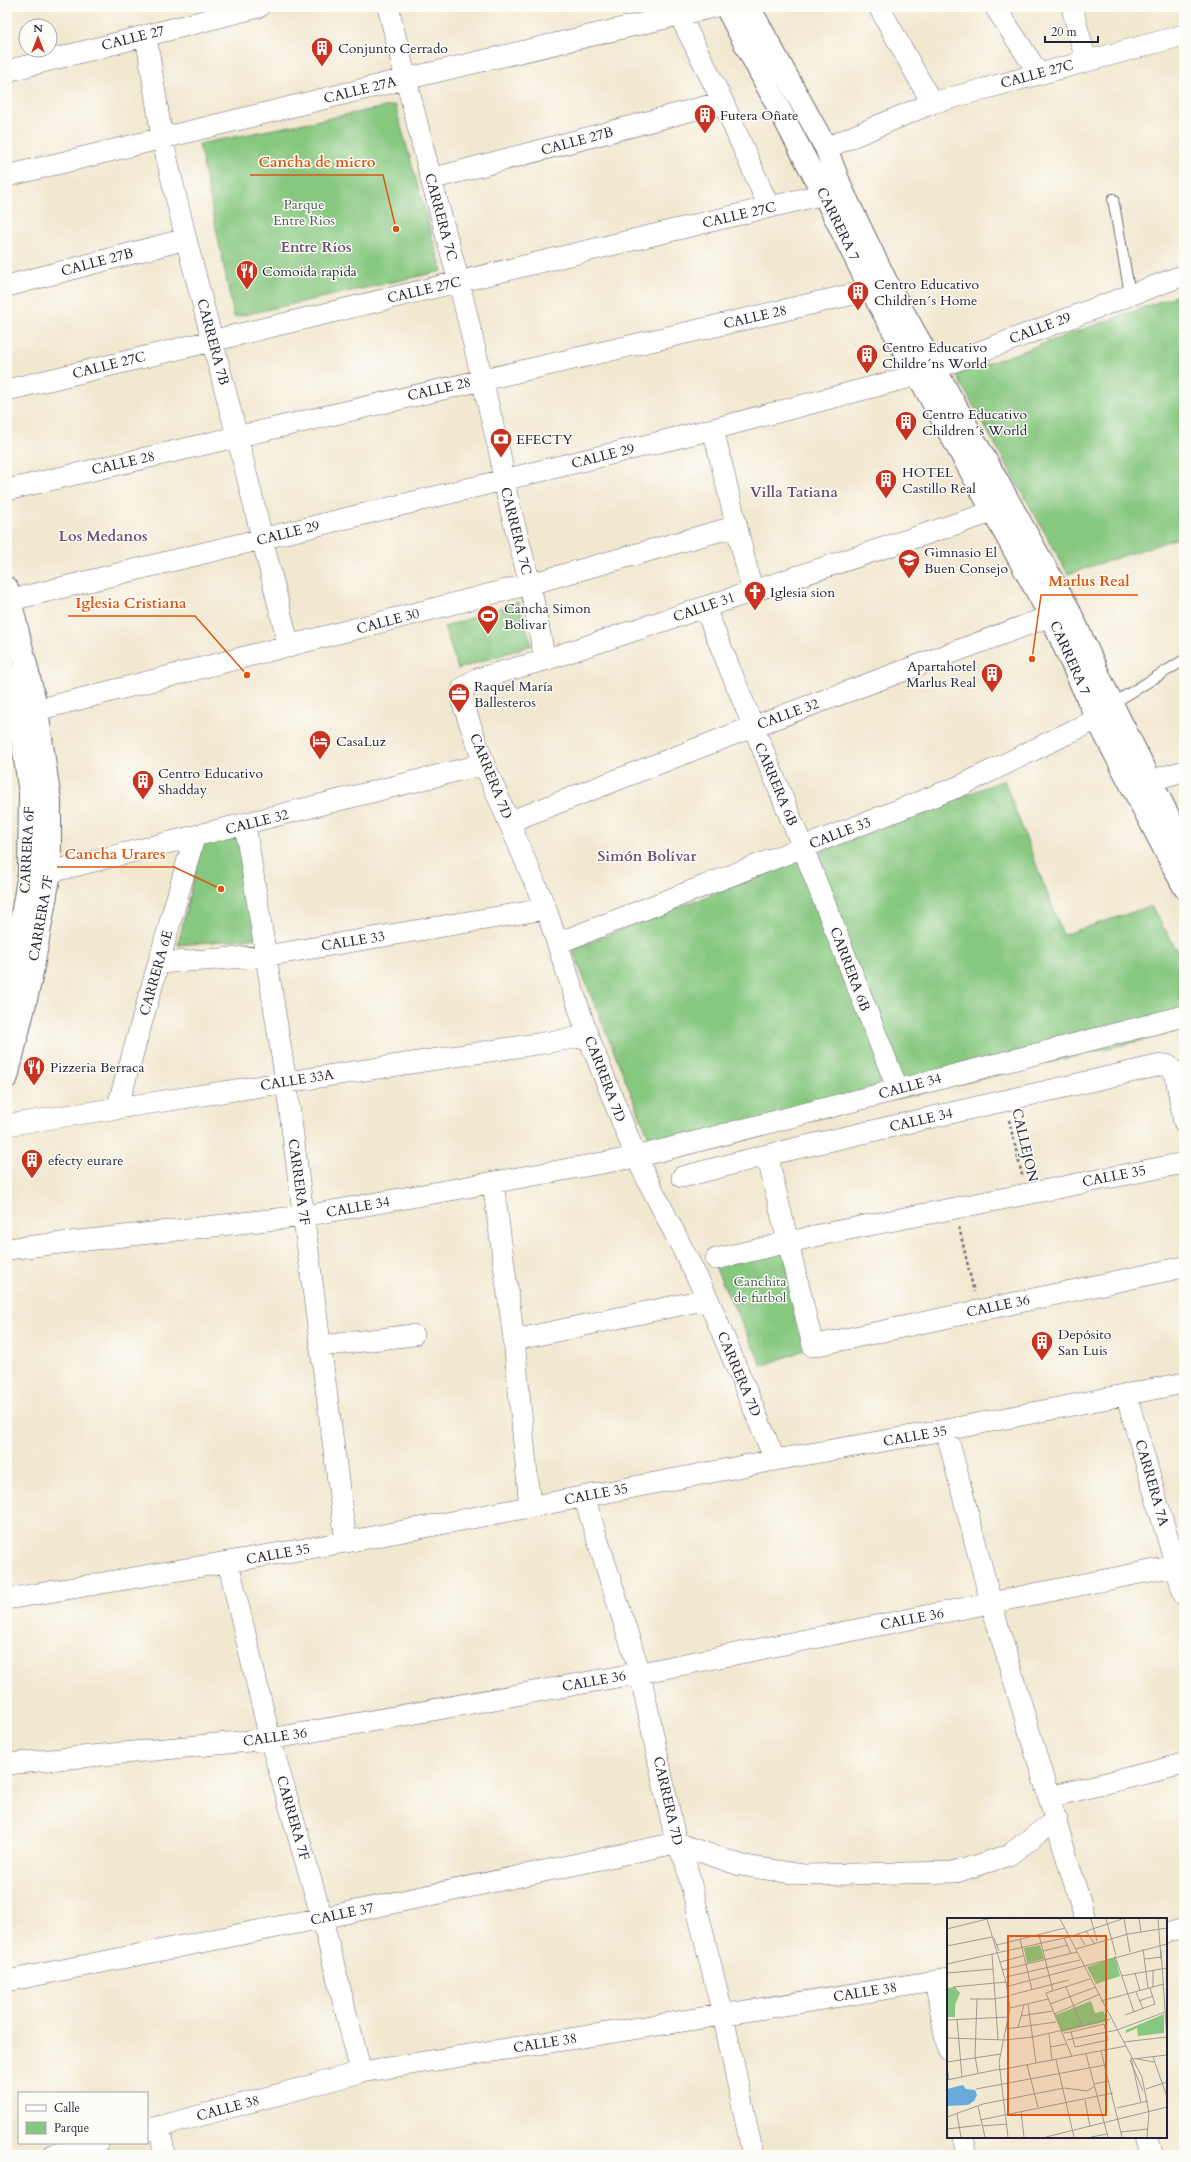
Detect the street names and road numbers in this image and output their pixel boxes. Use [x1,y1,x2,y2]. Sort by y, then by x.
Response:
street label: CALLE 27 [99,21,167,55]
street label: CALLE 27C [998,55,1076,93]
street label: CALLE 27A [322,72,398,108]
street label: CALLE 27B [539,122,615,160]
street label: CARRERA 7C [420,171,462,263]
street label: CARRERA 7 [812,184,864,264]
street label: CALLE 27C [700,197,778,233]
street label: CALLE 27B [59,243,135,281]
street label: CALLE 27C [385,272,463,308]
street label: CARRERA 7B [192,297,234,387]
street label: CALLE 28 [722,301,788,333]
street label: CALLE 29 [1007,308,1073,348]
street label: CALLE 27C [70,347,148,383]
street label: CALLE 28 [406,373,472,405]
street label: CALLE 29 [569,439,637,473]
street label: CALLE 28 [90,447,156,479]
street label: CARRERA 7C [496,485,536,577]
street label: CALLE 29 [254,516,322,550]
street label: CALLE 31 [670,588,738,626]
street label: CALLE 30 [354,603,422,639]
street label: CARRERA 7 [1045,618,1095,698]
street label: CALLE 32 [755,694,821,734]
street label: CARRERA 7D [465,730,517,822]
street label: CARRERA 6B [750,739,802,829]
street label: CALLE 32 [223,805,291,839]
street label: CARRERA 6F [15,806,39,894]
street label: CALLE 33 [807,813,873,853]
street label: CARRERA 7F [24,873,58,963]
street label: CARRERA 6B [825,924,875,1014]
street label: CALLE 33 [320,927,386,955]
street label: CARRERA 6E [135,928,177,1018]
street label: CARRERA 7D [580,1033,630,1125]
street label: CALLE 33A [259,1065,335,1095]
street label: CALLE 34 [876,1068,944,1104]
street label: CALLE 34 [888,1104,954,1136]
street label: CALLEJON [1007,1106,1043,1184]
street label: CARRERA 7F [284,1137,314,1227]
street label: CALLE 35 [1081,1161,1147,1191]
street label: CALLE 34 [325,1192,391,1222]
street label: CALLE 36 [965,1290,1031,1322]
street label: CARRERA 7D [713,1329,765,1419]
street label: CALLE 35 [882,1421,948,1451]
street label: CARRERA 7A [1131,1437,1173,1529]
street label: CALLE 35 [563,1479,629,1509]
street label: CALLE 35 [245,1539,311,1569]
street label: CALLE 36 [879,1604,945,1634]
street label: CALLE 36 [561,1666,627,1696]
street label: CALLE 36 [242,1723,308,1751]
street label: CARRERA 7D [649,1755,687,1847]
street label: CARRERA 7F [272,1773,314,1863]
street label: CALLE 37 [309,1898,375,1930]
street label: CALLE 38 [832,1978,898,2006]
street label: CALLE 38 [512,2029,578,2057]
street label: CALLE 38 [194,2090,262,2126]

